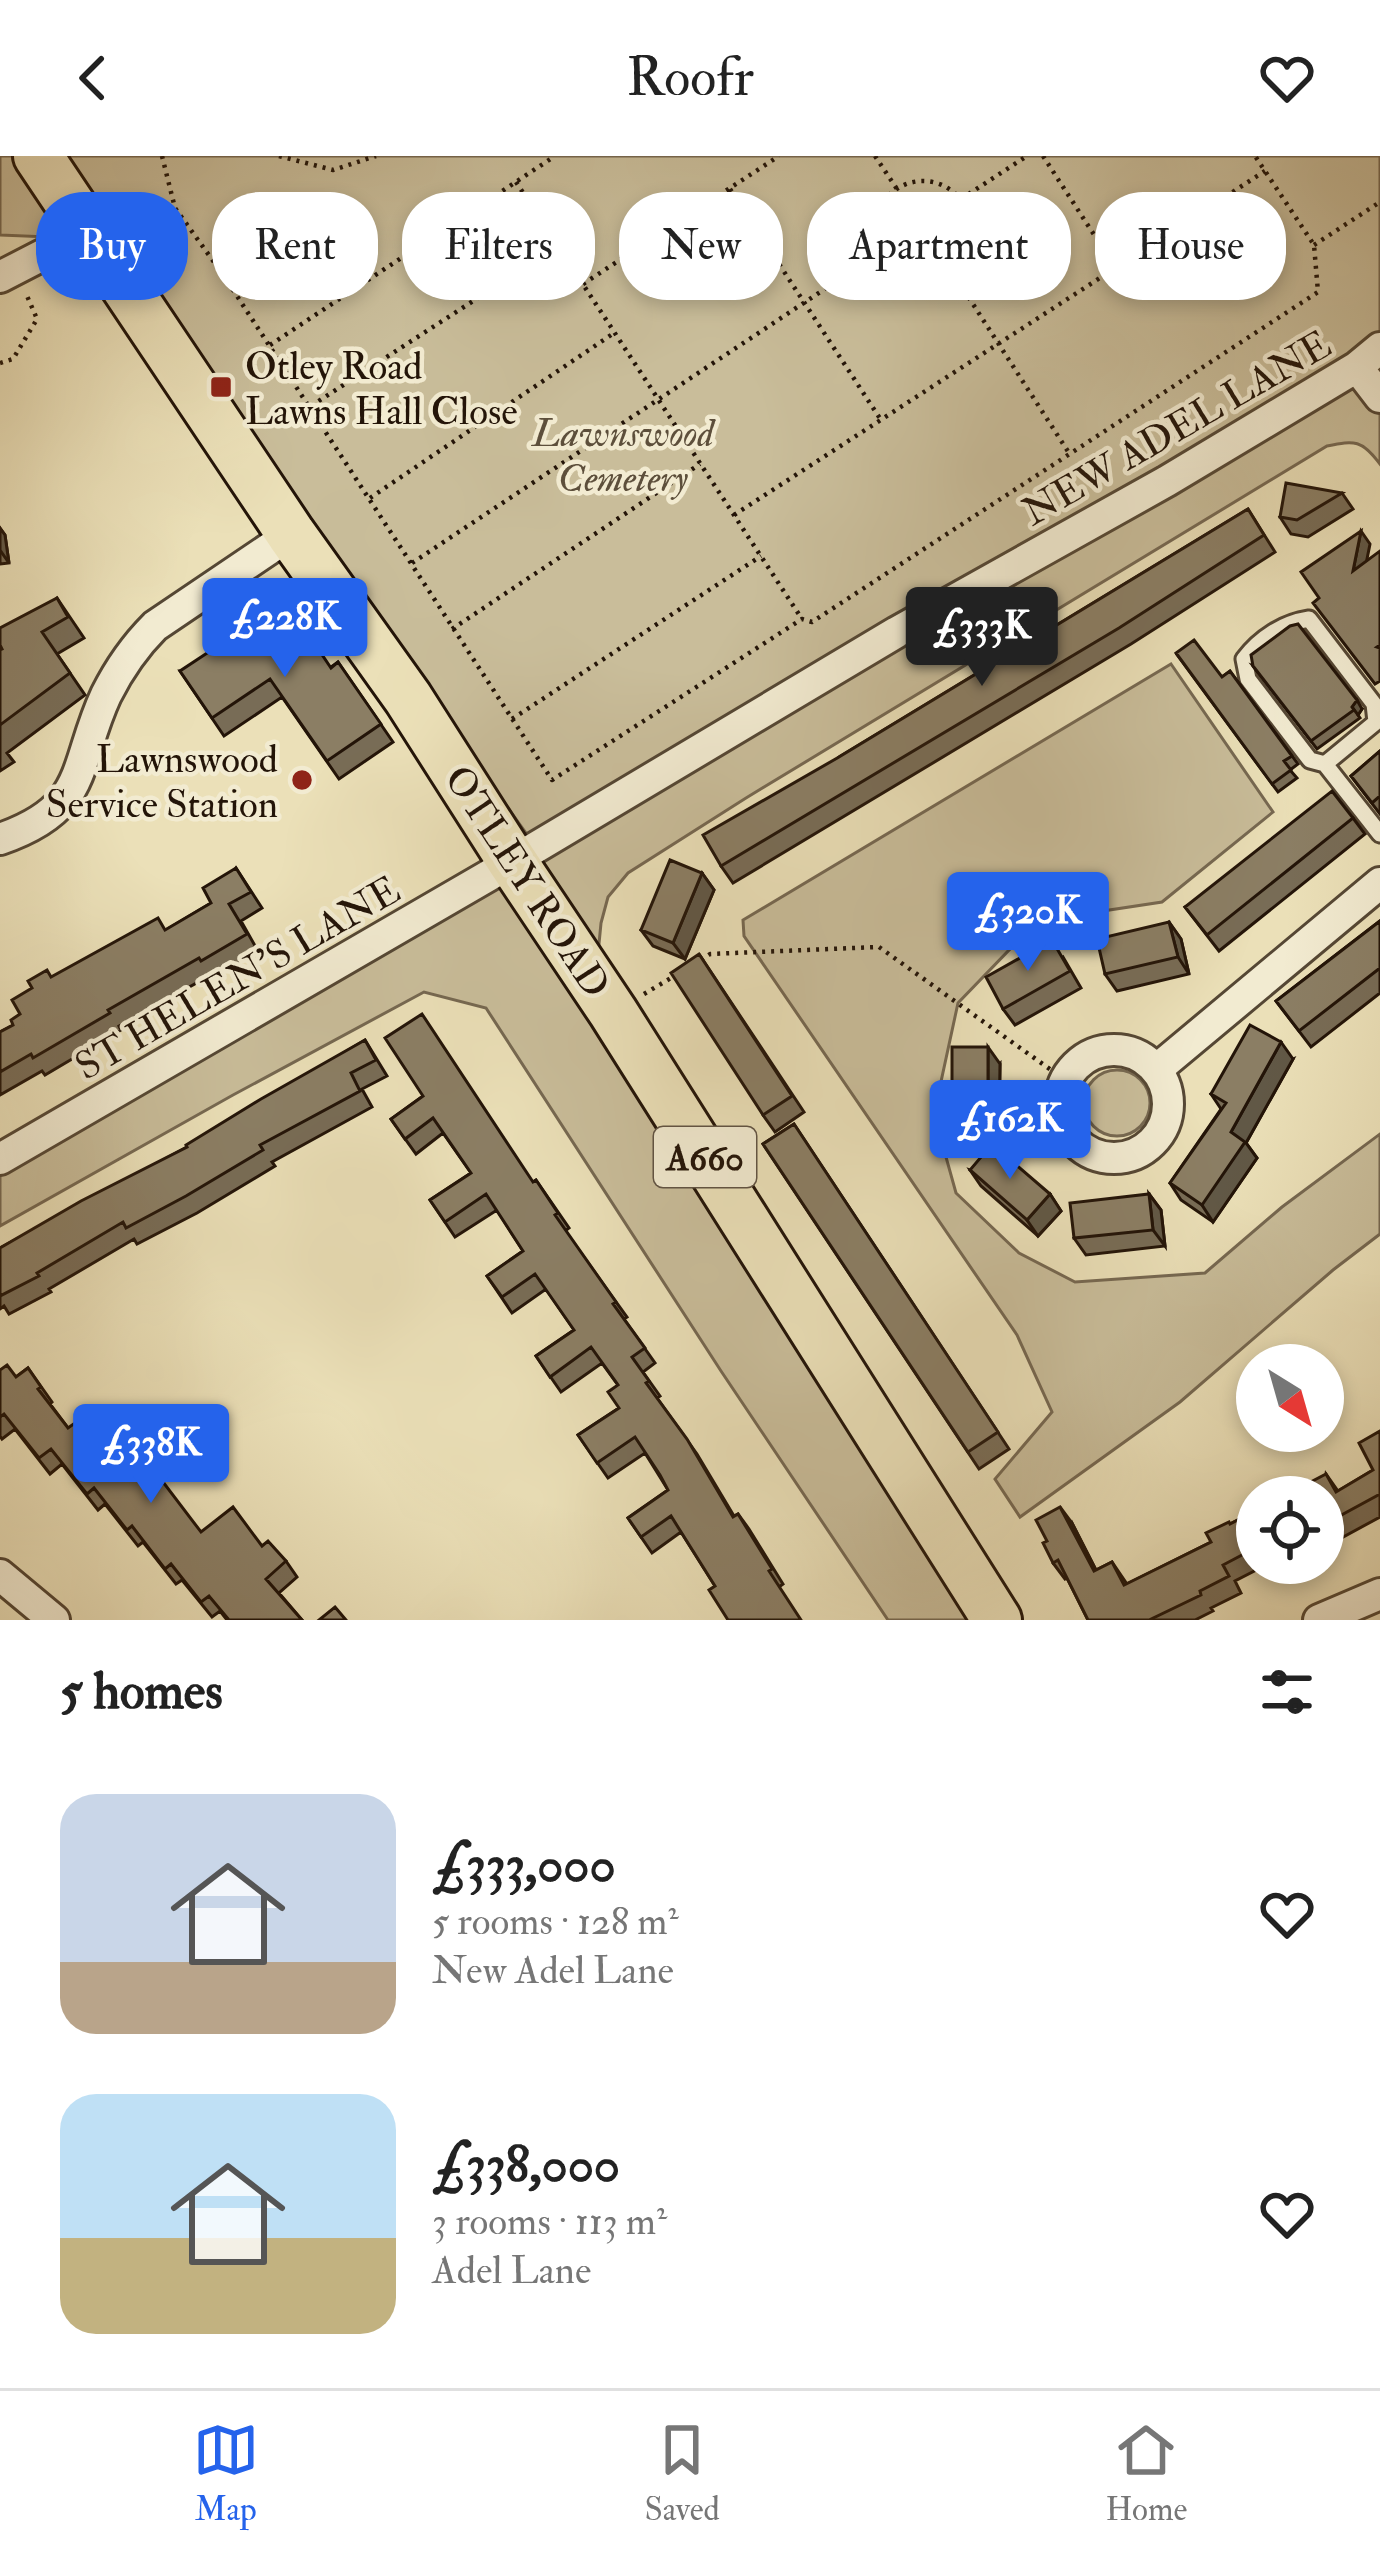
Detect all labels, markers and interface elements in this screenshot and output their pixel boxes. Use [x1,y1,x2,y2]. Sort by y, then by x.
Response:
text: Roofr [626,44,754,112]
icon: back [60,45,126,111]
icon: heart [1254,45,1320,111]
chip: Buy [36,192,188,300]
chip: Rent [212,192,378,300]
chip: Filters [402,192,595,300]
chip: New [619,192,783,300]
chip: Apartment [807,192,1071,300]
chip: House [1095,192,1286,300]
street label: NEW ADEL LANE [1014,320,1340,537]
place label: Otley Road Lawns Hall Close [245,342,518,436]
marker: Otley Road Lawns Hall Close [208,374,234,400]
park label: Lawnswood Cemetery [530,409,716,503]
pin: £228K [201,578,369,680]
pin: £333K [898,587,1066,689]
text: £228K [229,592,341,641]
text: £333K [933,601,1031,650]
place label: Lawnswood Service Station [46,735,278,829]
street label: OTLEY ROAD [433,757,620,1007]
marker: Lawnswood Service Station [289,767,315,793]
street label: ST HELEN'S LANE [67,865,409,1091]
pin: £320K [944,872,1112,974]
text: £320K [974,886,1082,935]
pin: £162K [926,1080,1094,1182]
text: £162K [957,1094,1063,1143]
road number: A660 [654,1127,756,1187]
north arrow [1236,1344,1344,1452]
map controls [1236,1344,1344,1584]
pin: £338K [67,1404,235,1506]
text: £338K [100,1418,202,1467]
button: locate [1236,1476,1344,1584]
icon: filters [1254,1659,1320,1725]
text: 5 homes [60,1660,223,1724]
text: £333,000 [432,1833,616,1897]
icon: home [156,1842,300,1986]
icon: heart [1254,1881,1320,1947]
text: 5 rooms · 128 m² [432,1897,678,1946]
text: New Adel Lane [432,1946,674,1995]
text: £338,000 [432,2133,620,2197]
icon: home [156,2142,300,2286]
icon: heart [1254,2181,1320,2247]
text: 3 rooms · 113 m² [432,2197,667,2246]
text: Adel Lane [432,2246,591,2295]
tab: Map [193,2417,259,2530]
tab: Saved [644,2417,720,2530]
tab: Home [1105,2417,1187,2530]

